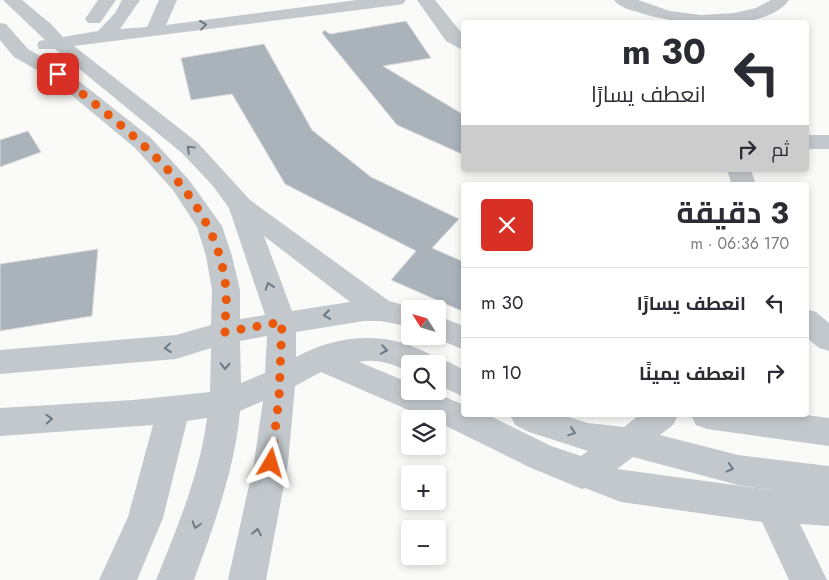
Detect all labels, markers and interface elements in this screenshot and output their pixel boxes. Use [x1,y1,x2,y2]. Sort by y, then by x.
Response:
one-way arrow [198,21,207,31]
text: 30 m [622,27,706,77]
icon: left [724,40,789,105]
pin [37,53,79,95]
icon: arrive [44,60,72,88]
text: انعطف يسارًا [591,78,706,110]
icon: right [733,135,761,163]
text: ثم [771,136,789,163]
one-way arrow [186,145,195,154]
text: 3 دقيقة [677,191,789,234]
button: close [481,199,533,251]
text: 170 m · 06:36 [691,232,789,255]
one-way arrow [265,283,275,291]
text: 30 m [481,289,523,316]
icon: left [761,289,789,317]
text: انعطف يسارًا [637,290,746,317]
north arrow [401,300,446,345]
map controls [401,300,446,565]
one-way arrow [323,310,332,320]
one-way arrow [164,342,172,353]
one-way arrow [380,345,389,355]
button: search [401,355,446,400]
text: 10 m [481,359,521,386]
icon: right [761,359,789,387]
text: انعطف يمينًا [639,360,746,387]
one-way arrow [220,363,230,371]
button: layers [401,410,446,455]
one-way arrow [45,413,53,424]
one-way arrow [567,426,576,436]
position arrow [244,436,296,488]
one-way arrow [726,462,735,473]
button: + [401,465,446,510]
one-way arrow [192,520,202,529]
button: − [401,520,446,565]
one-way arrow [252,528,262,537]

